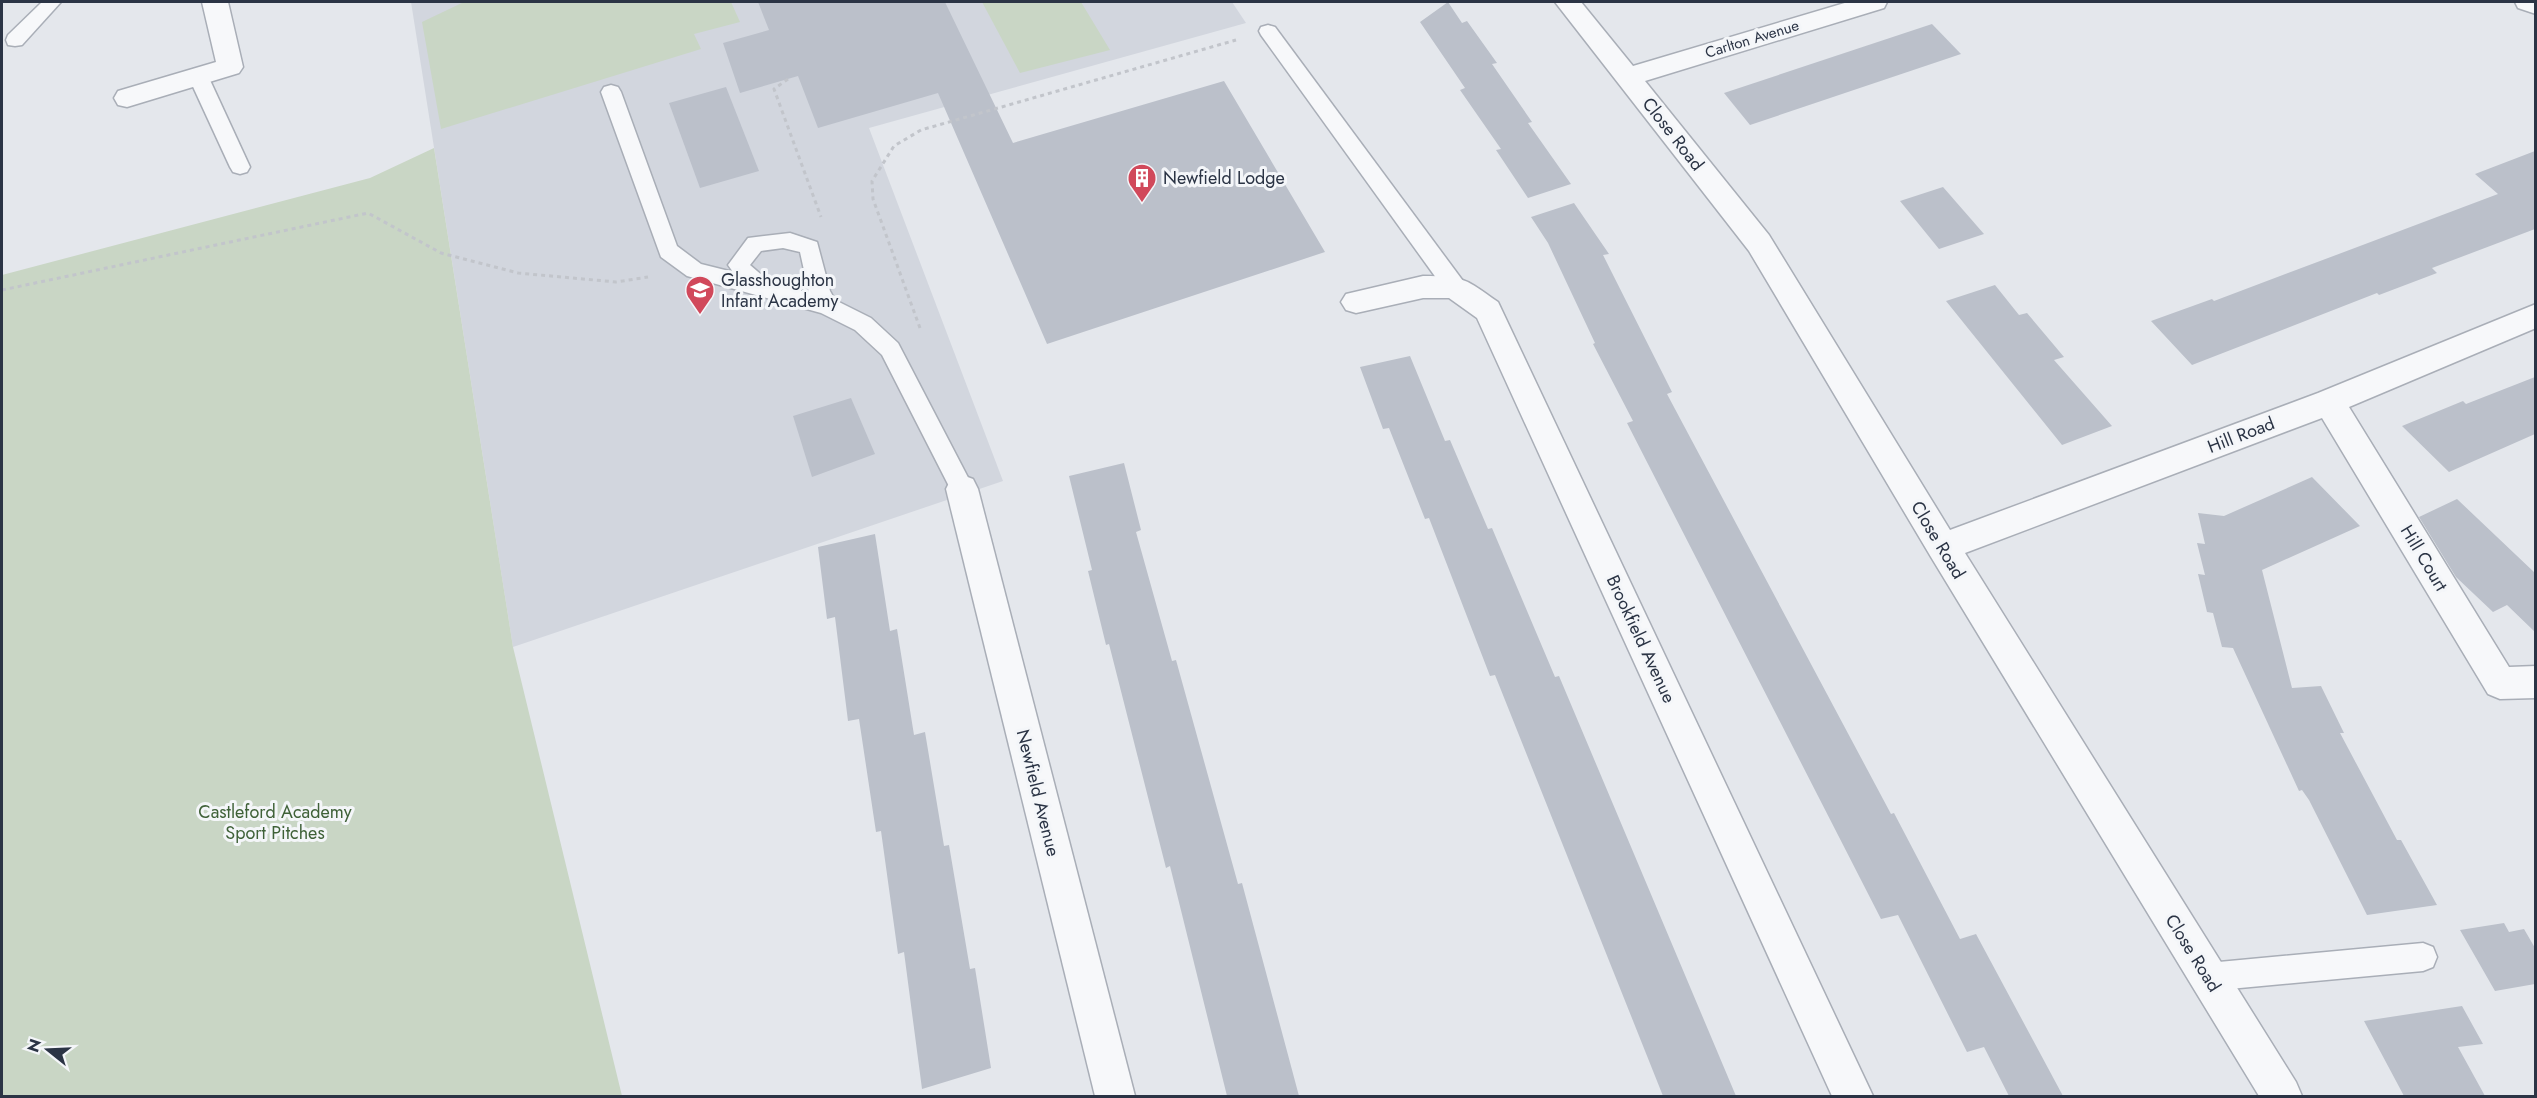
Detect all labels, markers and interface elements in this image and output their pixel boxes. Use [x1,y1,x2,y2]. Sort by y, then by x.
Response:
street label: Carlton Avenue [1702,14,1802,64]
street label: Close Road [1636,92,1710,176]
building icon: Newfield Lodge [1126,162,1158,204]
place label: Newfield Lodge [1163,165,1285,191]
place label: Glasshoughton Infant Academy [721,267,838,314]
school or university icon: Glasshoughton Infant Academy [684,274,716,316]
street label: Hill Road [2204,410,2278,460]
street label: Close Road [1904,496,1972,584]
street label: Hill Court [2394,520,2454,597]
street label: Brookfield Avenue [1600,571,1682,707]
street label: Newfield Avenue [1010,727,1066,859]
park label: Castleford Academy Sport Pitches [198,799,352,846]
street label: Close Road [2159,909,2227,997]
north arrow [18,1020,78,1080]
text: N [21,1036,47,1055]

